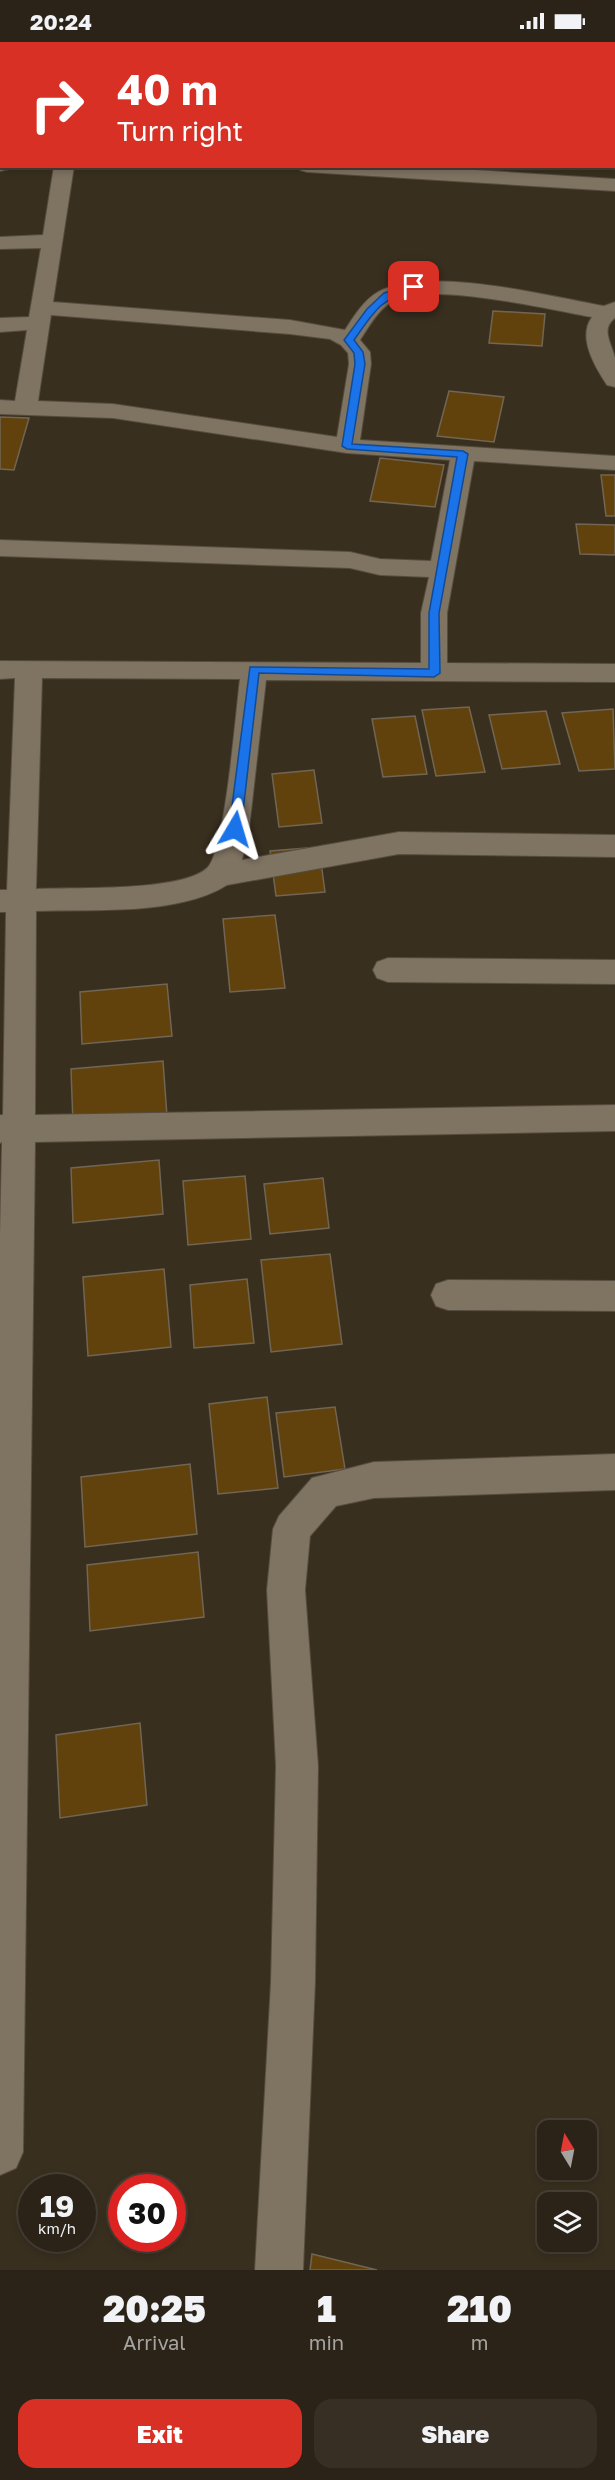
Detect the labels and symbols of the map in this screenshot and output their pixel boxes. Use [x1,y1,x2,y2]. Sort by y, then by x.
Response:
pin [388,261,439,312]
position arrow [203,797,267,861]
north arrow [537,2120,597,2180]
speed limit sign: 30 [108,2174,186,2252]

